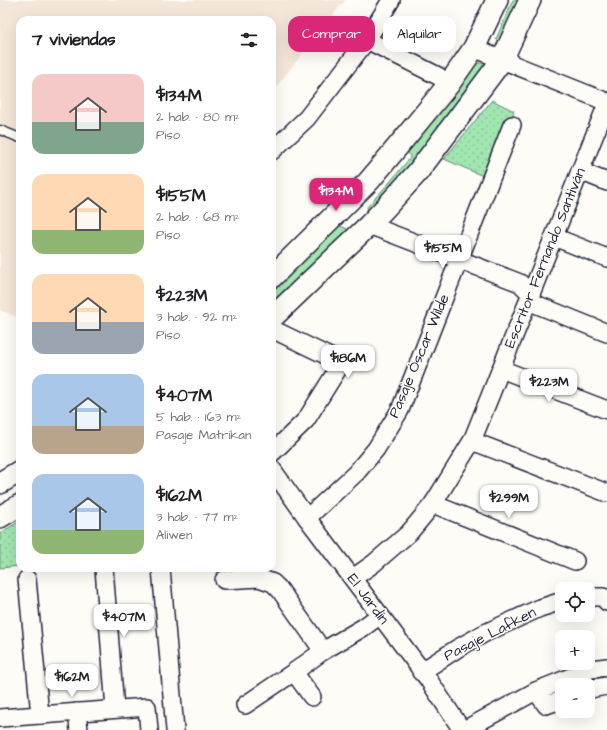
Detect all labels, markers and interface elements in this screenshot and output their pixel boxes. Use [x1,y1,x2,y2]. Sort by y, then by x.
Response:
chip: Comprar [288,16,375,52]
chip: Alquilar [383,16,456,52]
text: 7 viviendas [32,28,116,52]
icon: filters [238,29,260,51]
text: $134M [156,84,202,108]
icon: home [64,90,112,138]
text: 2 hab. · 80 m² [156,108,240,126]
text: Piso [156,126,180,144]
street label: Escritor Fernando Santiván [499,164,591,351]
pin: $134M [308,178,364,212]
text: $134M [318,182,354,200]
text: $155M [156,184,206,208]
icon: home [64,190,112,238]
text: 2 hab. · 68 m² [156,208,240,226]
text: Piso [156,226,180,244]
pin: $155M [415,235,471,269]
text: $155M [424,239,462,257]
text: $223M [156,284,208,308]
icon: home [64,290,112,338]
street label: Pasaje Óscar Wilde [383,291,455,421]
text: 3 hab. · 92 m² [156,308,237,326]
text: Piso [156,326,180,344]
pin: $186M [320,345,376,379]
text: $186M [330,349,366,367]
pin: $223M [521,369,577,403]
text: $223M [529,373,569,391]
text: $407M [156,384,212,408]
icon: home [64,390,112,438]
text: 5 hab. · 163 m² [156,408,241,426]
text: Pasaje Matrikan [156,426,251,444]
text: $162M [156,484,202,508]
pin: $299M [481,485,537,519]
text: $299M [489,489,529,507]
icon: home [64,490,112,538]
text: 3 hab. · 77 m² [156,508,238,526]
text: Aliwen [156,526,192,544]
street label: El Jardín [342,569,394,629]
map controls [555,582,595,718]
button: locate [555,582,595,622]
street label: Pasaje Lafken [440,602,540,666]
pin: $407M [96,604,152,638]
text: $407M [102,608,146,626]
button: + [555,630,595,670]
pin: $162M [44,664,100,698]
text: $162M [54,668,90,686]
button: − [555,678,595,718]

